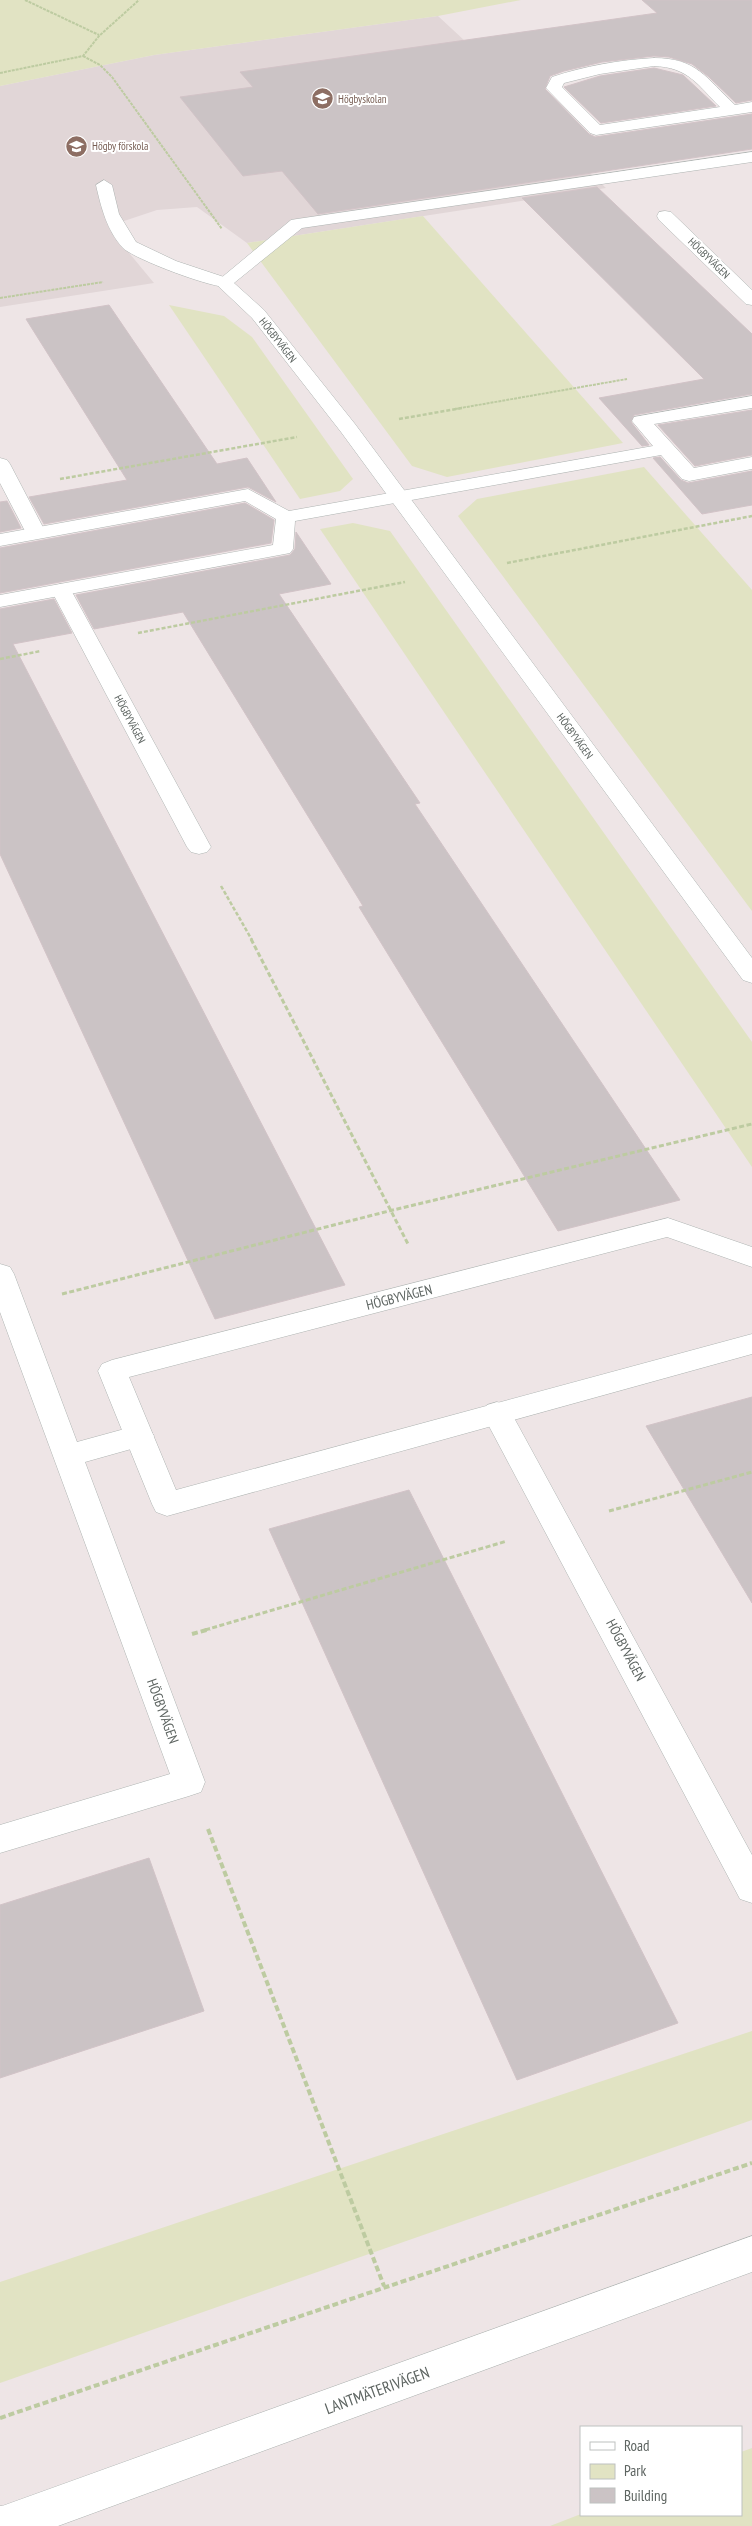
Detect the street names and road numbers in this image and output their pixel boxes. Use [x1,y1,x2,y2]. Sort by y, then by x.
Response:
street label: HÖGBYVÄGEN [685,235,733,282]
street label: HÖGBYVÄGEN [256,315,300,365]
street label: HÖGBYVÄGEN [111,692,149,746]
street label: HÖGBYVÄGEN [554,710,596,762]
street label: HÖGBYVÄGEN [364,1280,434,1314]
street label: HÖGBYVÄGEN [602,1616,650,1684]
street label: HÖGBYVÄGEN [143,1676,183,1746]
street label: LANTMÄTERIVÄGEN [322,2362,432,2418]

